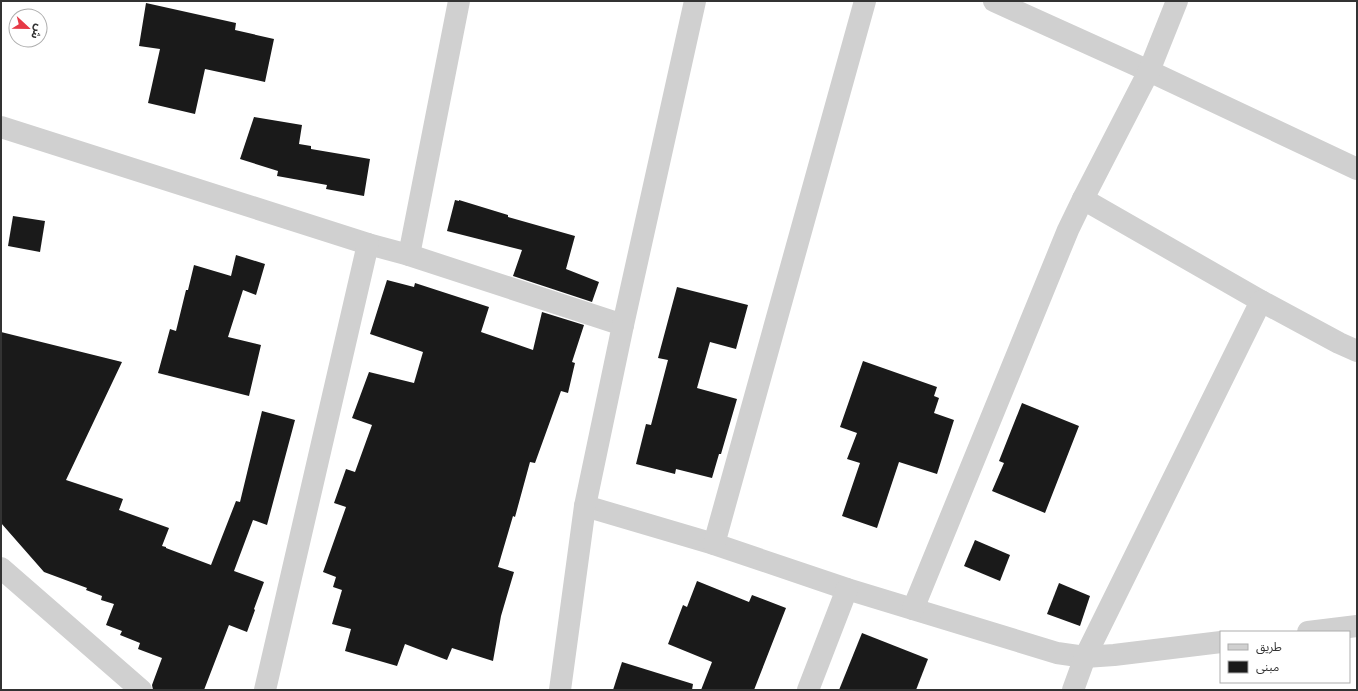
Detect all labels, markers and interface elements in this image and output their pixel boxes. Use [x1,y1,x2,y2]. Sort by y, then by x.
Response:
north arrow [8,8,48,48]
text: ش [28,22,48,42]
legend [1220,631,1350,683]
text: طريق [1256,638,1282,655]
text: مبنى [1256,658,1279,675]

